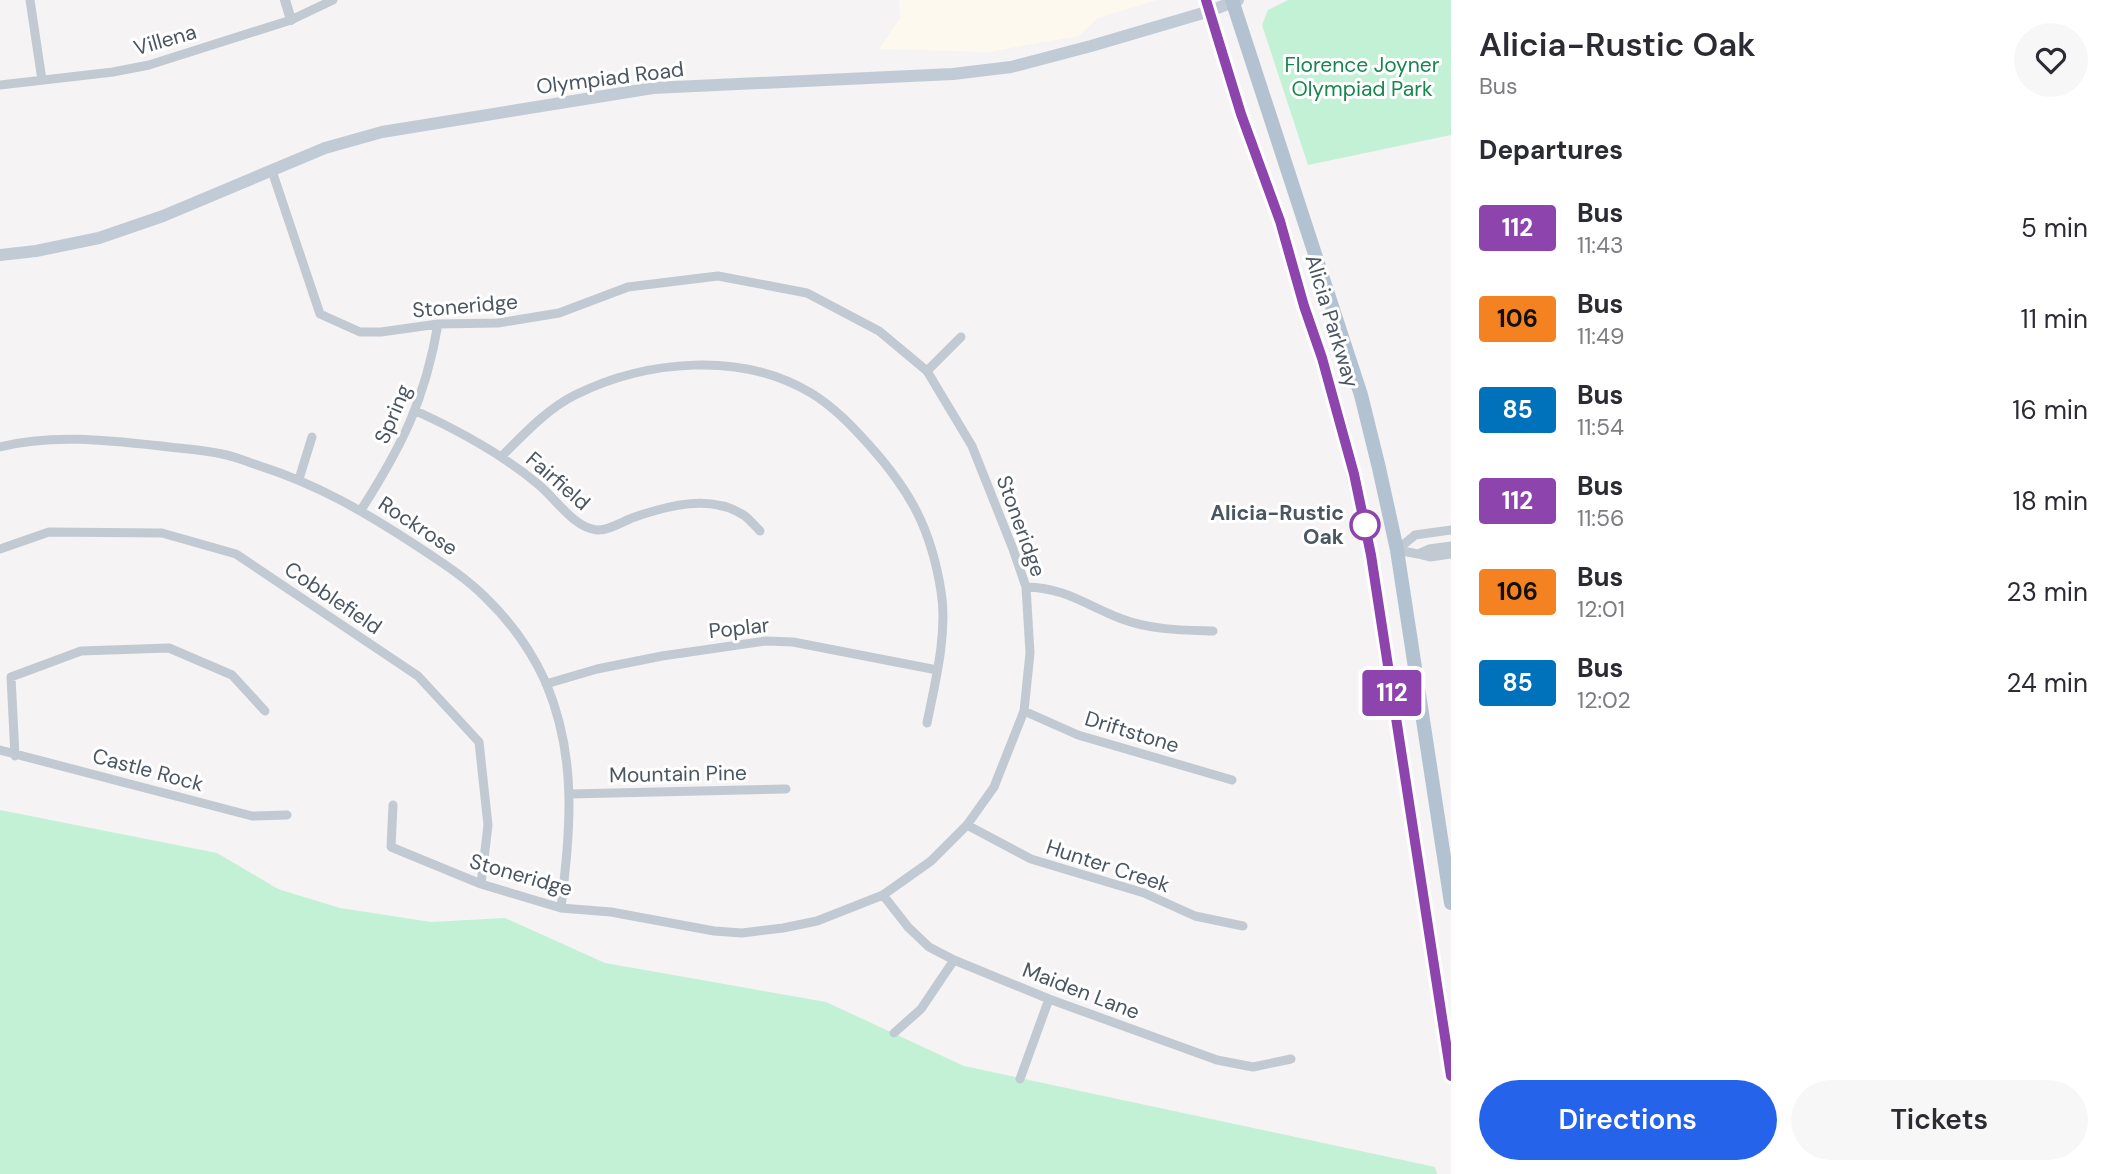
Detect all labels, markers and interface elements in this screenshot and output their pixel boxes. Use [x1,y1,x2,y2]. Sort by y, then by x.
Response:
street label: Villena [130,18,200,62]
text: Alicia-Rustic Oak [1479,23,1756,66]
button: heart [2014,23,2088,97]
park label: Florence Joyner Olympiad Park [1285,51,1440,103]
street label: Olympiad Road [535,55,685,101]
text: Bus [1479,71,1518,101]
text: Departures [1479,133,1623,167]
text: Bus [1577,196,1623,230]
text: 5 min [2021,211,2088,245]
text: 112 [1502,212,1533,243]
text: 11:43 [1577,230,1624,260]
street label: Alicia Parkway [1298,251,1366,391]
street label: Stoneridge [411,287,519,325]
text: Bus [1577,287,1623,321]
text: 11 min [2021,302,2088,336]
text: 106 [1497,303,1538,334]
text: 11:49 [1577,321,1624,351]
text: Bus [1577,378,1623,412]
street label: Spring [368,380,418,448]
text: 16 min [2012,393,2088,427]
text: 85 [1502,394,1533,425]
text: 11:54 [1577,412,1624,442]
street label: Fairfield [520,445,596,517]
text: Bus [1577,469,1623,503]
street label: Stoneridge [990,472,1052,581]
text: 18 min [2013,484,2088,518]
text: 112 [1502,485,1533,516]
street label: Rockrose [373,490,463,562]
place label: Alicia-Rustic Oak [1210,499,1344,551]
text: 11:56 [1577,503,1624,533]
marker: Alicia-Rustic Oak [1350,510,1380,540]
street label: Cobblefield [279,555,387,641]
text: Bus [1577,560,1623,594]
text: 23 min [2006,575,2088,609]
text: 106 [1497,576,1538,607]
text: 12:01 [1577,594,1625,624]
street label: Poplar [707,611,771,645]
text: Bus [1577,651,1623,685]
text: 24 min [2006,666,2088,700]
text: 85 [1502,667,1533,698]
line badge: 112 [1352,670,1432,716]
text: 112 [1376,677,1408,708]
text: 12:02 [1577,685,1631,715]
street label: Driftstone [1081,704,1183,760]
street label: Castle Rock [89,742,207,798]
street label: Mountain Pine [609,759,747,789]
street label: Hunter Creek [1043,833,1174,899]
street label: Stoneridge [466,847,576,903]
street label: Maiden Lane [1018,956,1144,1026]
button: Directions [1479,1080,1777,1160]
button: Tickets [1791,1080,2088,1160]

